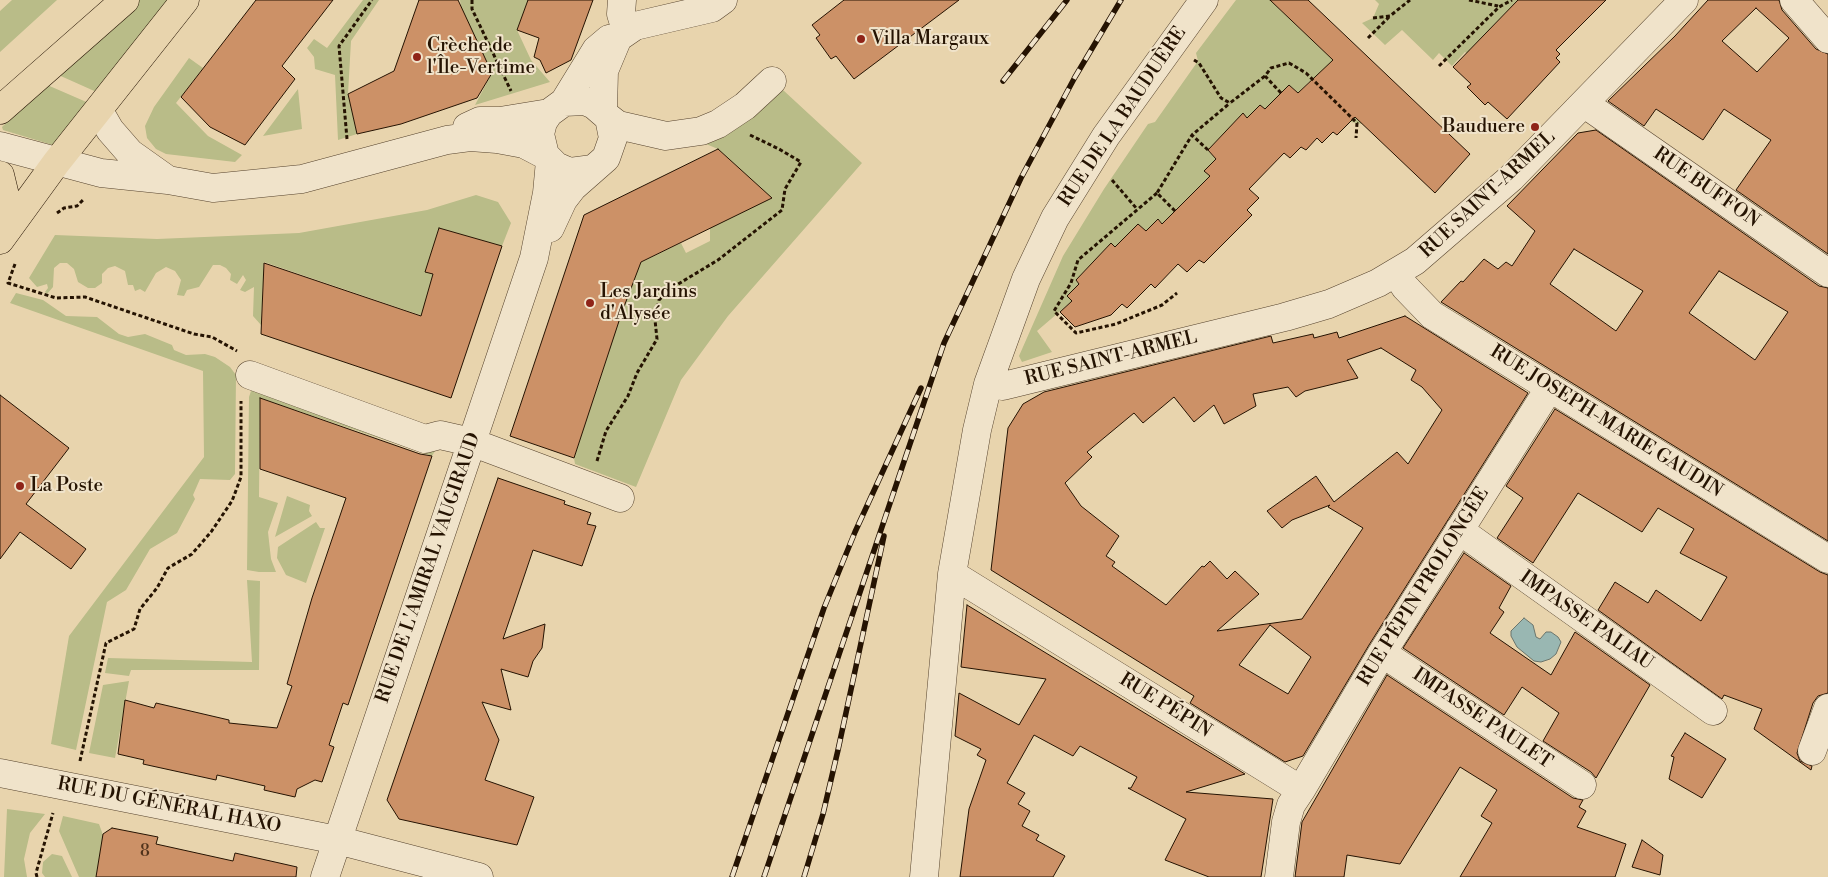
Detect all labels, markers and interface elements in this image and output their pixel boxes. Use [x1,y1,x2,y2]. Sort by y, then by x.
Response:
street label: RUE DE LA BAUDUÈRE [1054,23,1192,211]
place label: Villa Margaux [871,28,989,50]
marker: Villa Margaux [855,33,867,45]
place label: Crèche de l'Île-Vertime [427,35,535,79]
marker: Crèche de l'Île-Vertime [411,51,423,63]
place label: Bauduere [1442,116,1525,138]
marker: Bauduere [1529,121,1541,133]
street label: RUE SAINT-ARMEL [1416,126,1560,264]
street label: RUE BUFFON [1649,143,1763,233]
place label: Les Jardins d'Alysée [600,281,697,325]
marker: Les Jardins d'Alysée [584,297,596,309]
street label: RUE SAINT-ARMEL [1022,327,1200,391]
street label: RUE JOSEPH-MARIE GAUDIN [1486,341,1726,503]
street label: RUE DE L'AMIRAL VAUGIRAUD [372,430,486,706]
place label: La Poste [30,475,103,497]
marker: La Poste [14,480,26,492]
street label: RUE PÉPIN PROLONGÉE [1353,483,1495,691]
street label: IMPASSE PALIAU [1515,567,1657,675]
street label: IMPASSE PAULET [1408,664,1556,774]
street label: RUE PÉPIN [1115,669,1215,743]
street label: RUE DU GÉNÉRAL HAXO [55,773,283,839]
house number: 8 [140,842,150,862]

